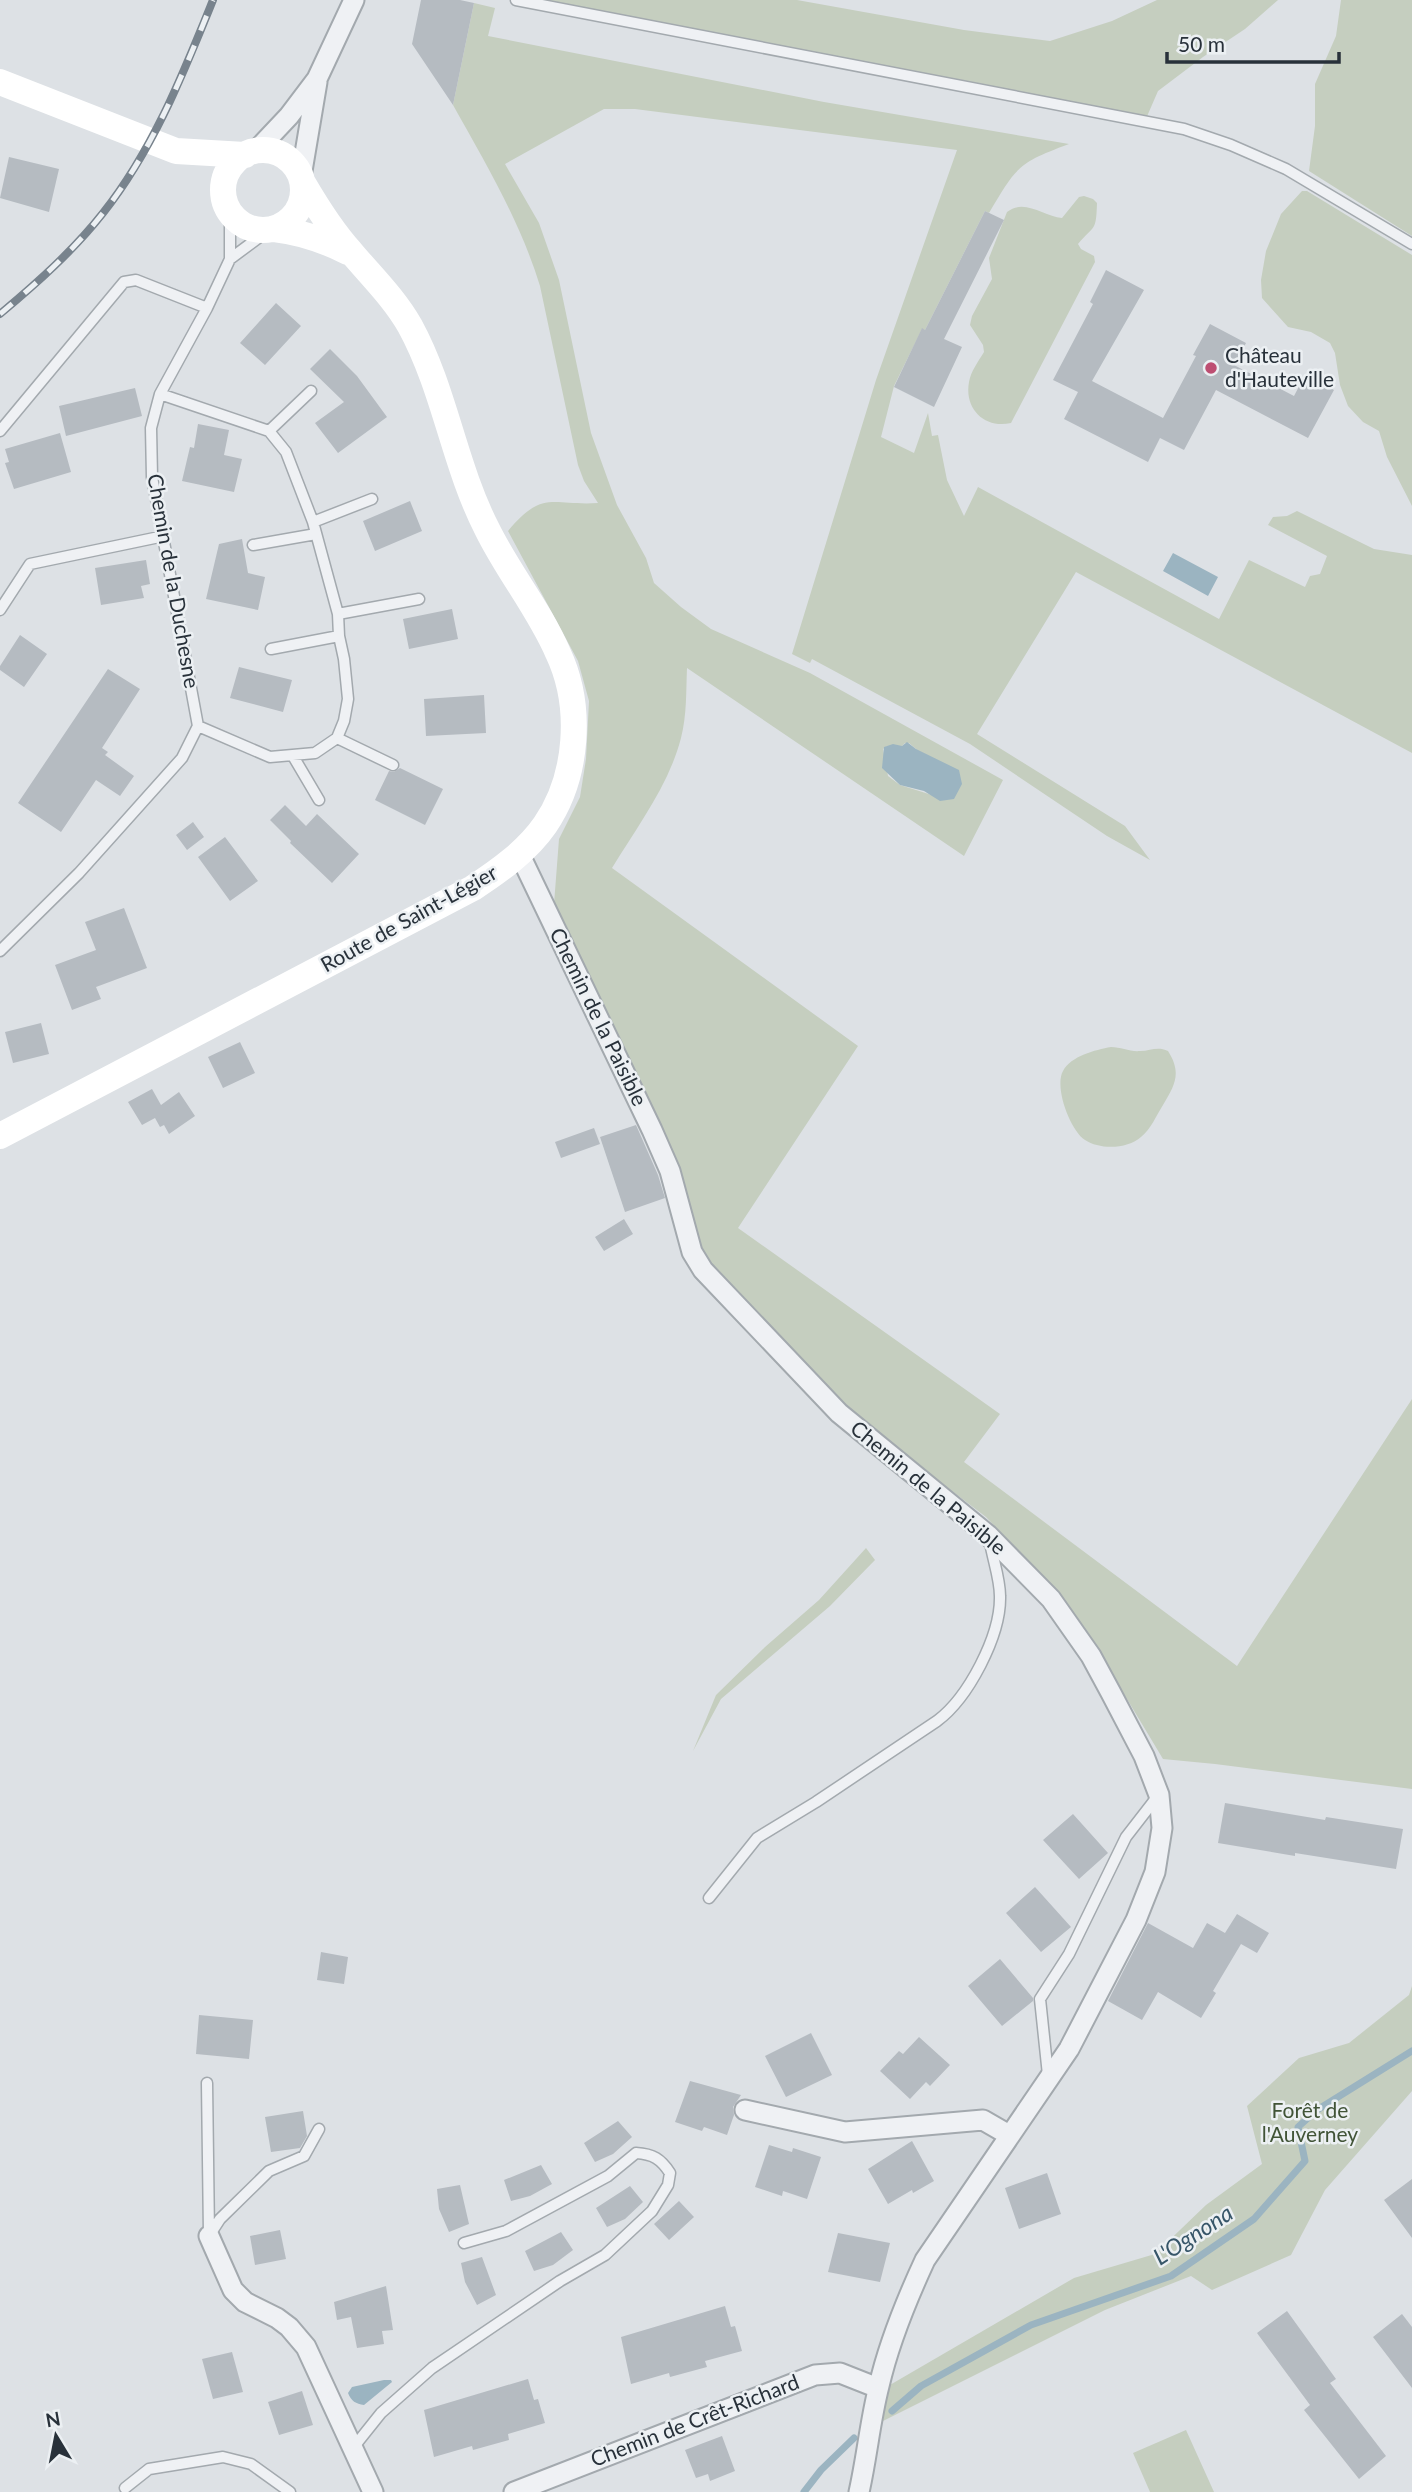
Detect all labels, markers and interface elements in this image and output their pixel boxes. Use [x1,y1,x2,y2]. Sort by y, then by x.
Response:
scale bar [1167,21,1338,65]
text: 50 m [1178,31,1225,56]
place label: Château d'Hauteville [1225,342,1334,391]
marker: Château d'Hauteville [1203,360,1219,376]
street label: Chemin de la Duchesne [143,471,206,690]
street label: Route de Saint-Légier [316,859,501,977]
street label: Chemin de la Paisible [545,923,653,1109]
street label: Chemin de la Paisible [846,1415,1012,1559]
park label: Forêt de l'Auverney [1262,2097,1358,2146]
water label: L'Ognona [1147,2198,1238,2270]
street label: Chemin de Crêt-Richard [587,2368,802,2471]
north arrow [21,2401,91,2471]
text: N [44,2406,62,2431]

